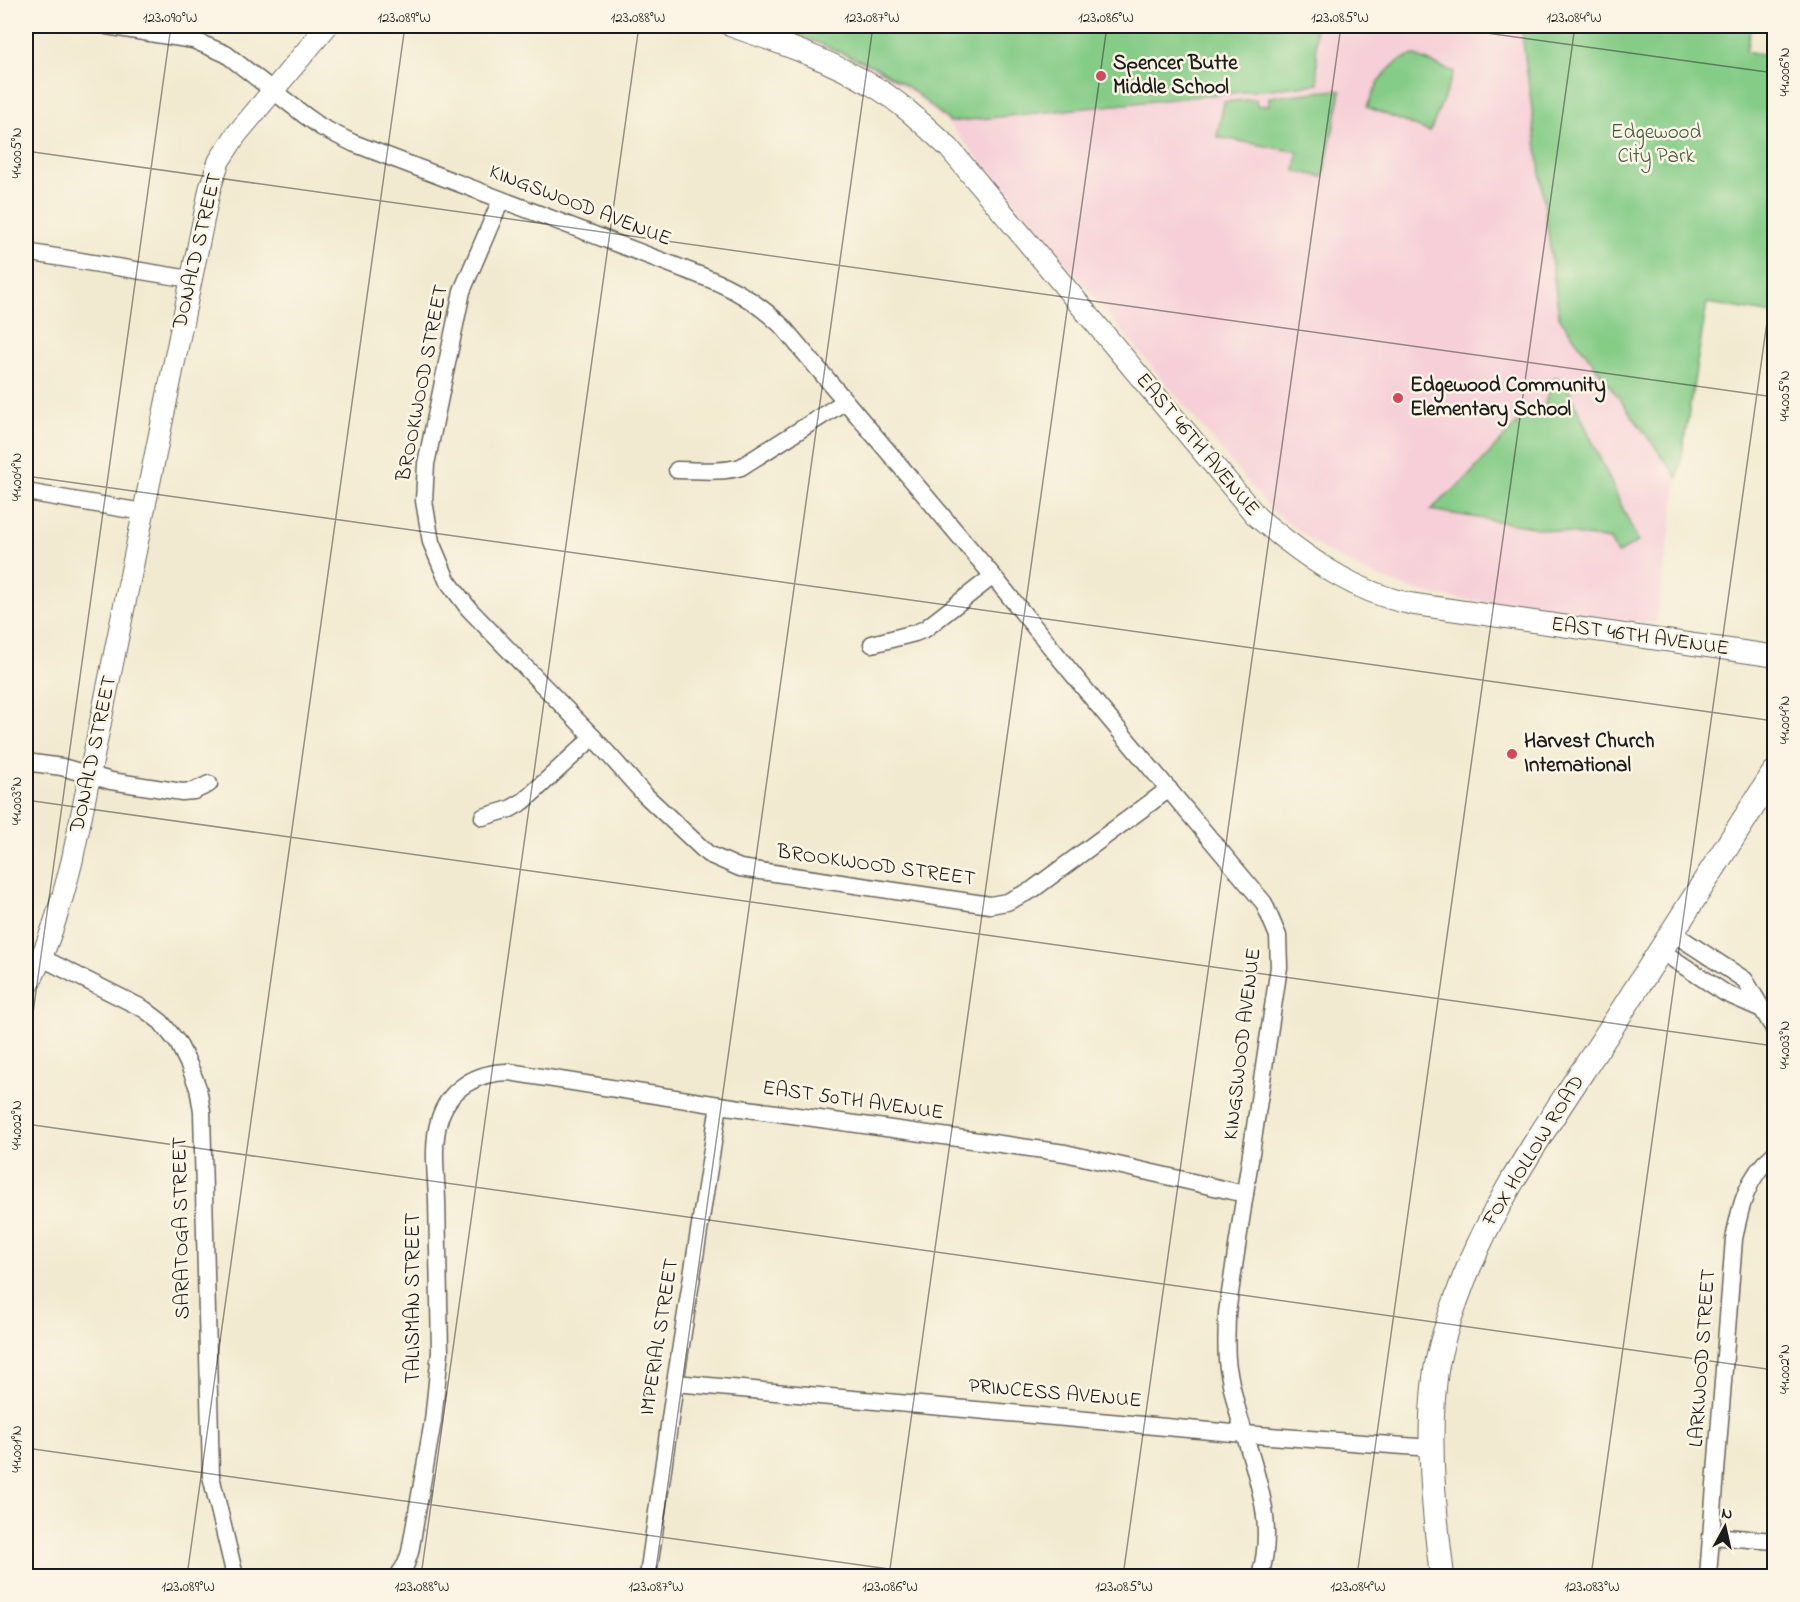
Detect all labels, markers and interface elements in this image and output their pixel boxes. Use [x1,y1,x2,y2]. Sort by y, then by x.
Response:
text: 123.090°W [143,7,197,29]
text: 123.089°W [377,7,431,29]
text: 123.088°W [611,7,665,29]
text: 123.087°W [844,7,900,29]
text: 123.086°W [1078,7,1134,29]
text: 123.085°W [1311,7,1369,29]
text: 123.084°W [1546,7,1602,29]
text: 44.006°N [1774,47,1796,97]
place label: Spencer Butte Middle School [1113,49,1238,103]
marker: Spencer Butte Middle School [1094,69,1108,83]
park label: Edgewood City Park [1611,118,1701,174]
text: 44.005°N [6,127,28,179]
street label: KINGSWOOD AVENUE [484,157,676,255]
street label: DONALD STREET [165,170,231,333]
street label: BROOKWOOD STREET [389,282,457,485]
street label: EAST 46TH AVENUE [1128,367,1266,523]
text: 44.005°N [1774,370,1796,422]
place label: Edgewood Community Elementary School [1410,371,1606,427]
marker: Edgewood Community Elementary School [1391,391,1405,405]
text: 44.004°N [6,453,28,501]
street label: EAST 46TH AVENUE [1549,610,1731,664]
street label: DONALD STREET [63,673,125,836]
text: 44.004°N [1774,696,1796,744]
place label: Harvest Church International [1524,727,1654,781]
marker: Harvest Church International [1505,747,1519,761]
text: 44.003°N [6,777,28,825]
street label: BROOKWOOD STREET [774,837,977,895]
street label: KINGSWOOD AVENUE [1216,946,1270,1142]
text: 44.003°N [1774,1021,1796,1069]
street label: FOX HOLLOW ROAD [1475,1070,1593,1233]
street label: EAST 50TH AVENUE [760,1073,946,1129]
text: 44.002°N [6,1100,28,1150]
street label: SARATOGA STREET [165,1136,199,1320]
street label: TALISMAN STREET [399,1213,429,1383]
street label: IMPERIAL STREET [633,1256,687,1418]
street label: LARKWOOD STREET [1682,1268,1724,1448]
text: 44.002°N [1774,1344,1796,1394]
street label: PRINCESS AVENUE [967,1371,1143,1417]
text: 44.001°N [6,1425,28,1473]
north arrow [1695,1497,1755,1557]
text: N [1720,1501,1734,1527]
text: 123.089°W [161,1576,215,1598]
text: 123.088°W [395,1576,449,1598]
text: 123.087°W [628,1576,684,1598]
text: 123.086°W [862,1576,918,1598]
text: 123.085°W [1095,1576,1153,1598]
text: 123.084°W [1330,1576,1386,1598]
text: 123.083°W [1564,1576,1620,1598]

